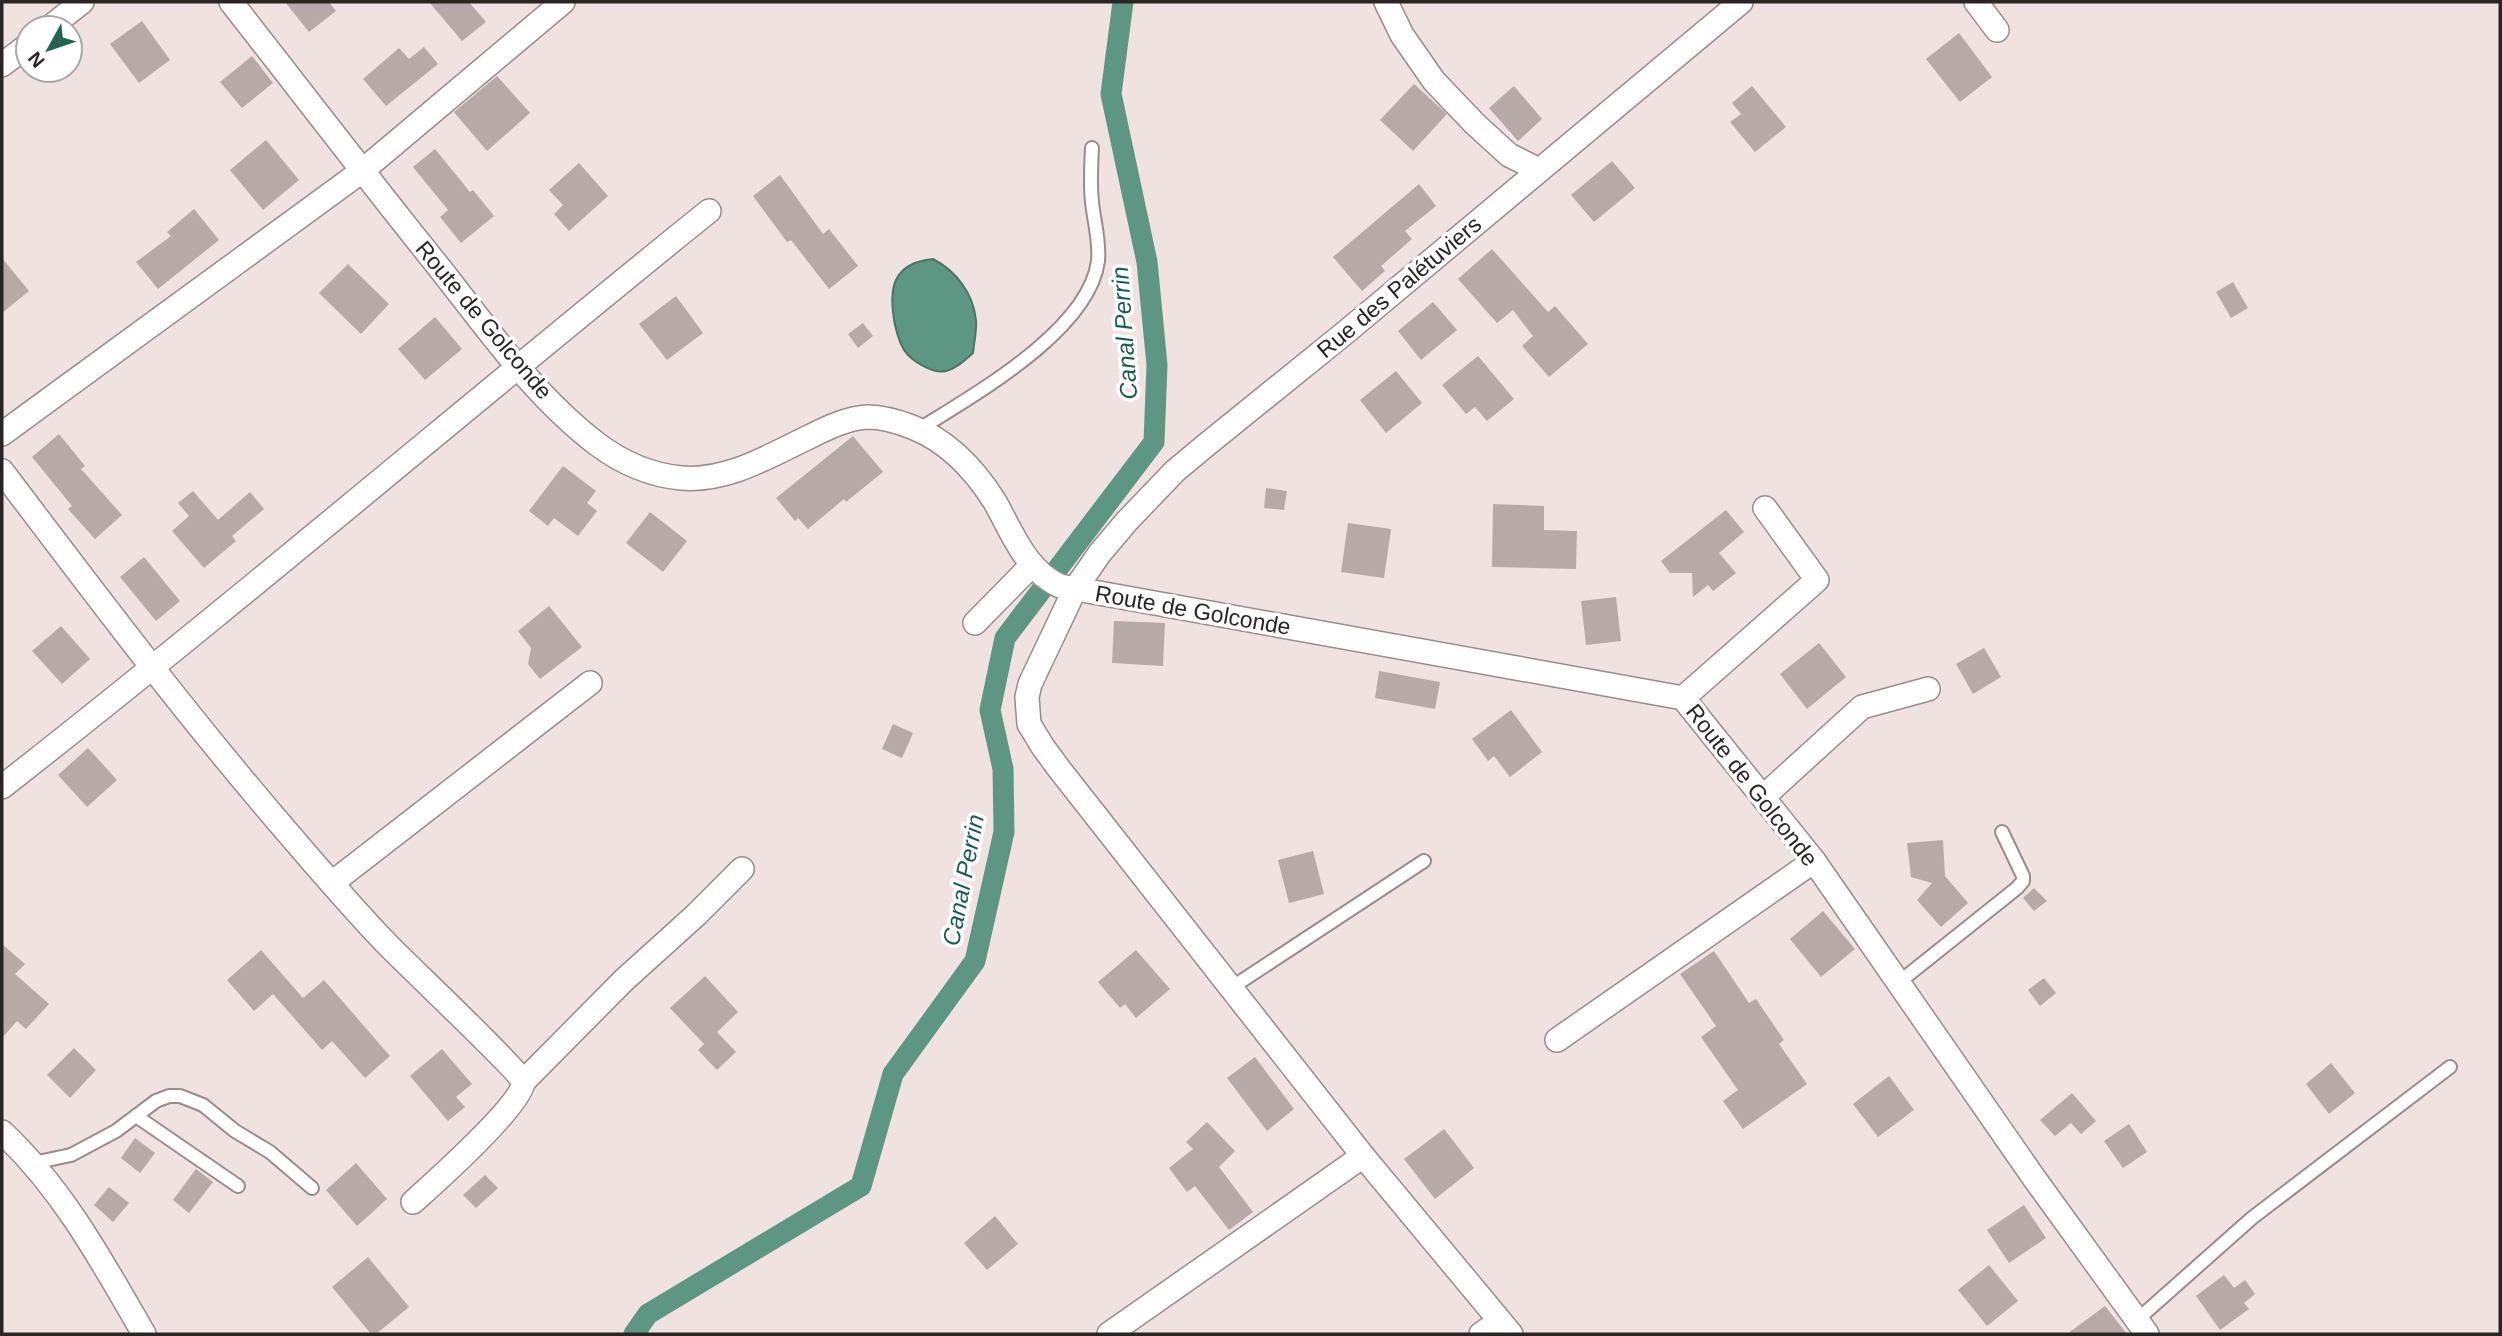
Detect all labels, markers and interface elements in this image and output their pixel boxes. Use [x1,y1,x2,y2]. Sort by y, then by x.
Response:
north arrow [14,14,84,84]
text: N [24,48,49,72]
street label: Rue des Palétuviers [1312,211,1486,363]
street label: Route de Golconde [410,236,558,404]
water label: Canal Perrin [1106,266,1142,400]
street label: Route de Golconde [1093,580,1293,640]
street label: Route de Golconde [1681,699,1823,871]
water label: Canal Perrin [937,812,989,948]

